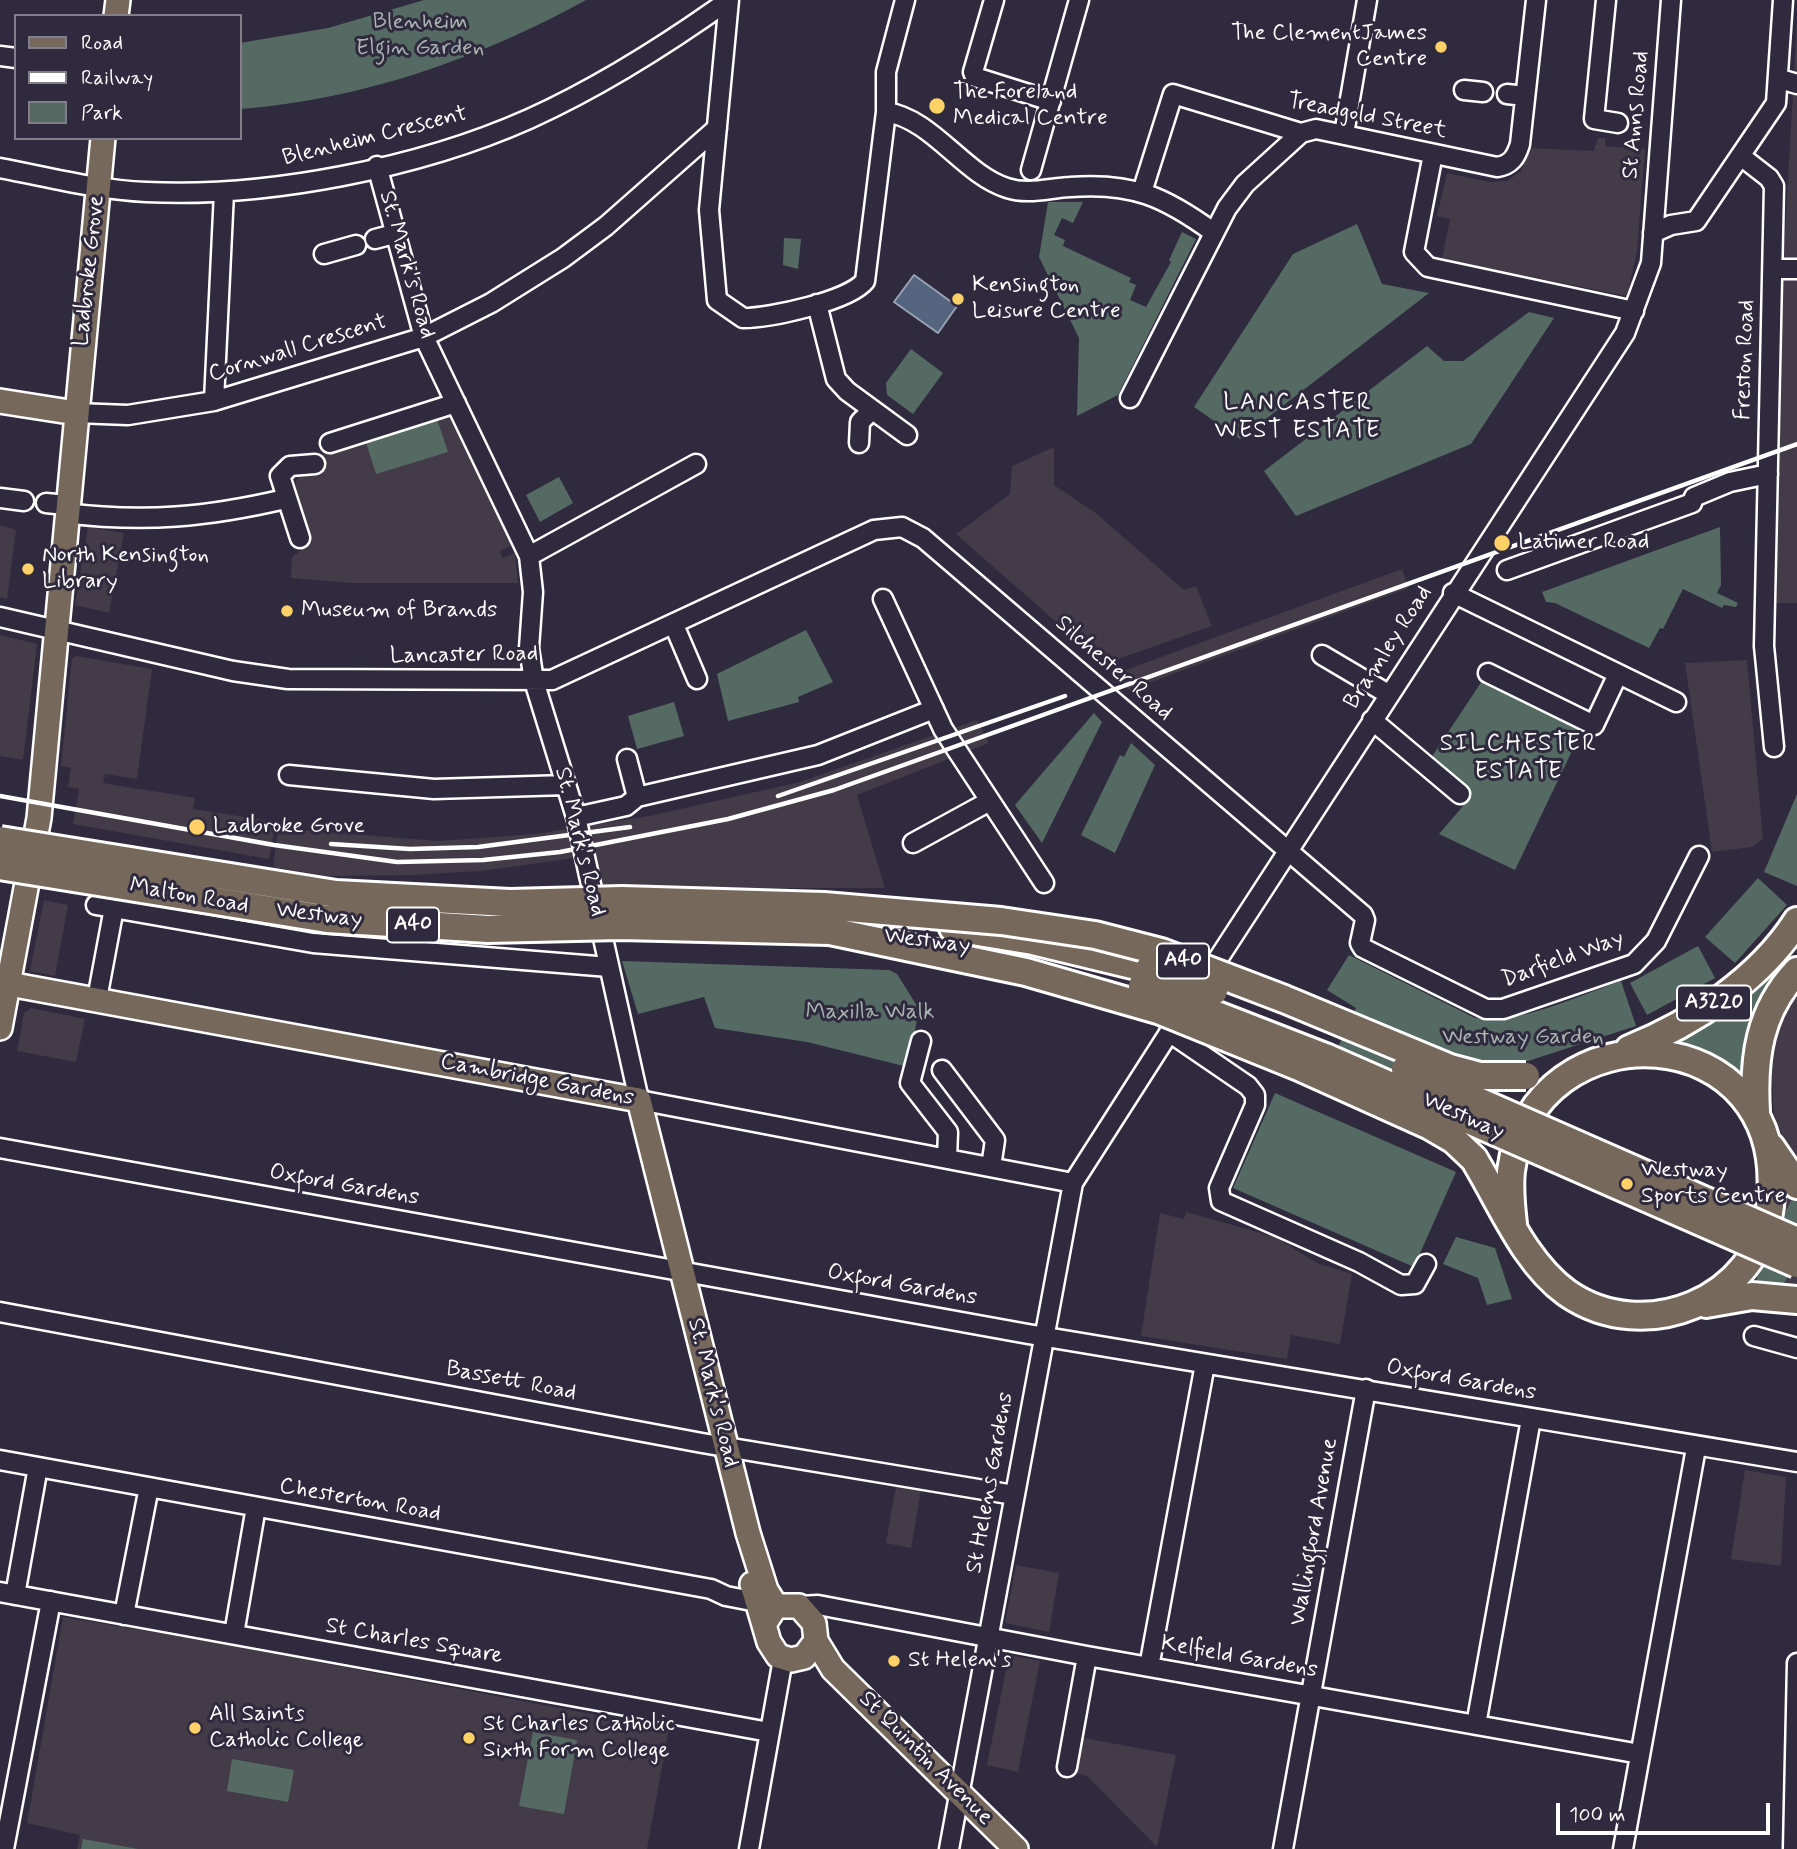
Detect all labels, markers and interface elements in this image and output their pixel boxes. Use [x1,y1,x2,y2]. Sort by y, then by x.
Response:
park label: Blenheim Elgin Garden [356,9,484,63]
legend [14,14,242,140]
place label: The ClementJames Centre [1231,20,1427,74]
text: Road [81,29,123,57]
marker: The ClementJames Centre [1433,39,1449,55]
street label: St Anns Road [1618,50,1656,180]
text: Railway [81,64,153,92]
place label: The Foreland Medical Centre [953,79,1108,133]
street label: Treadgold Street [1285,88,1449,146]
marker: The Foreland Medical Centre [927,96,947,116]
text: Park [81,99,123,127]
street label: Blenheim Crescent [280,101,470,173]
street label: St. Mark's Road [372,188,440,342]
street label: Ladbroke Grove [68,194,112,348]
place label: Kensington Leisure Centre [972,272,1121,326]
marker: Kensington Leisure Centre [950,291,966,307]
street label: Freston Road [1730,299,1762,421]
street label: Cornwall Crescent [206,309,390,389]
district label: LANCASTER WEST ESTATE [1211,390,1385,446]
place label: Latimer Road [1518,529,1649,557]
marker: Latimer Road [1492,533,1512,553]
place label: North Kensington Library [42,542,209,596]
marker: North Kensington Library [20,561,36,577]
street label: Bramley Road [1339,581,1439,715]
place label: Museum of Brands [301,597,497,625]
marker: Museum of Brands [279,603,295,619]
street label: Silchester Road [1049,611,1177,727]
street label: Lancaster Road [390,641,538,671]
district label: SILCHESTER ESTATE [1439,731,1599,787]
street label: St. Mark's Road [547,765,611,919]
place label: Ladbroke Grove [213,813,365,841]
marker: Ladbroke Grove [187,817,207,837]
street label: Malton Road [127,873,251,921]
street label: Westway [274,897,364,935]
road number: A40 [387,908,439,942]
street label: Westway [882,923,972,961]
street label: Darfield Way [1498,925,1628,995]
road number: A40 [1157,944,1209,978]
road number: A3220 [1677,986,1751,1020]
park label: Maxilla Walk [805,999,935,1027]
park label: Westway Garden [1442,1024,1604,1052]
street label: Cambridge Gardens [438,1049,636,1113]
street label: Westway [1418,1087,1508,1147]
place label: Westway Sports Centre [1641,1157,1785,1211]
street label: Oxford Gardens [267,1159,421,1213]
marker: Westway Sports Centre [1619,1176,1635,1192]
street label: Oxford Gardens [825,1259,979,1313]
street label: St. Mark's Road [680,1316,744,1470]
street label: Oxford Gardens [1384,1354,1538,1408]
street label: Bassett Road [444,1356,578,1408]
street label: St Helens Gardens [961,1390,1021,1576]
street label: Wallingford Avenue [1285,1436,1345,1628]
street label: Chesterton Road [277,1473,443,1529]
street label: St Charles Square [323,1613,505,1671]
street label: Kelfield Gardens [1158,1631,1320,1685]
place label: St Helen's [908,1647,1011,1675]
marker: St Helen's [886,1653,902,1669]
street label: St Quintin Avenue [852,1686,998,1832]
place label: All Saints Catholic College [209,1701,364,1755]
place label: St Charles Catholic Sixth Form College [483,1711,675,1765]
marker: All Saints Catholic College [187,1720,203,1736]
marker: St Charles Catholic Sixth Form College [461,1730,477,1746]
scale bar [1559,1790,1772,1834]
text: 100 m [1569,1801,1625,1829]

